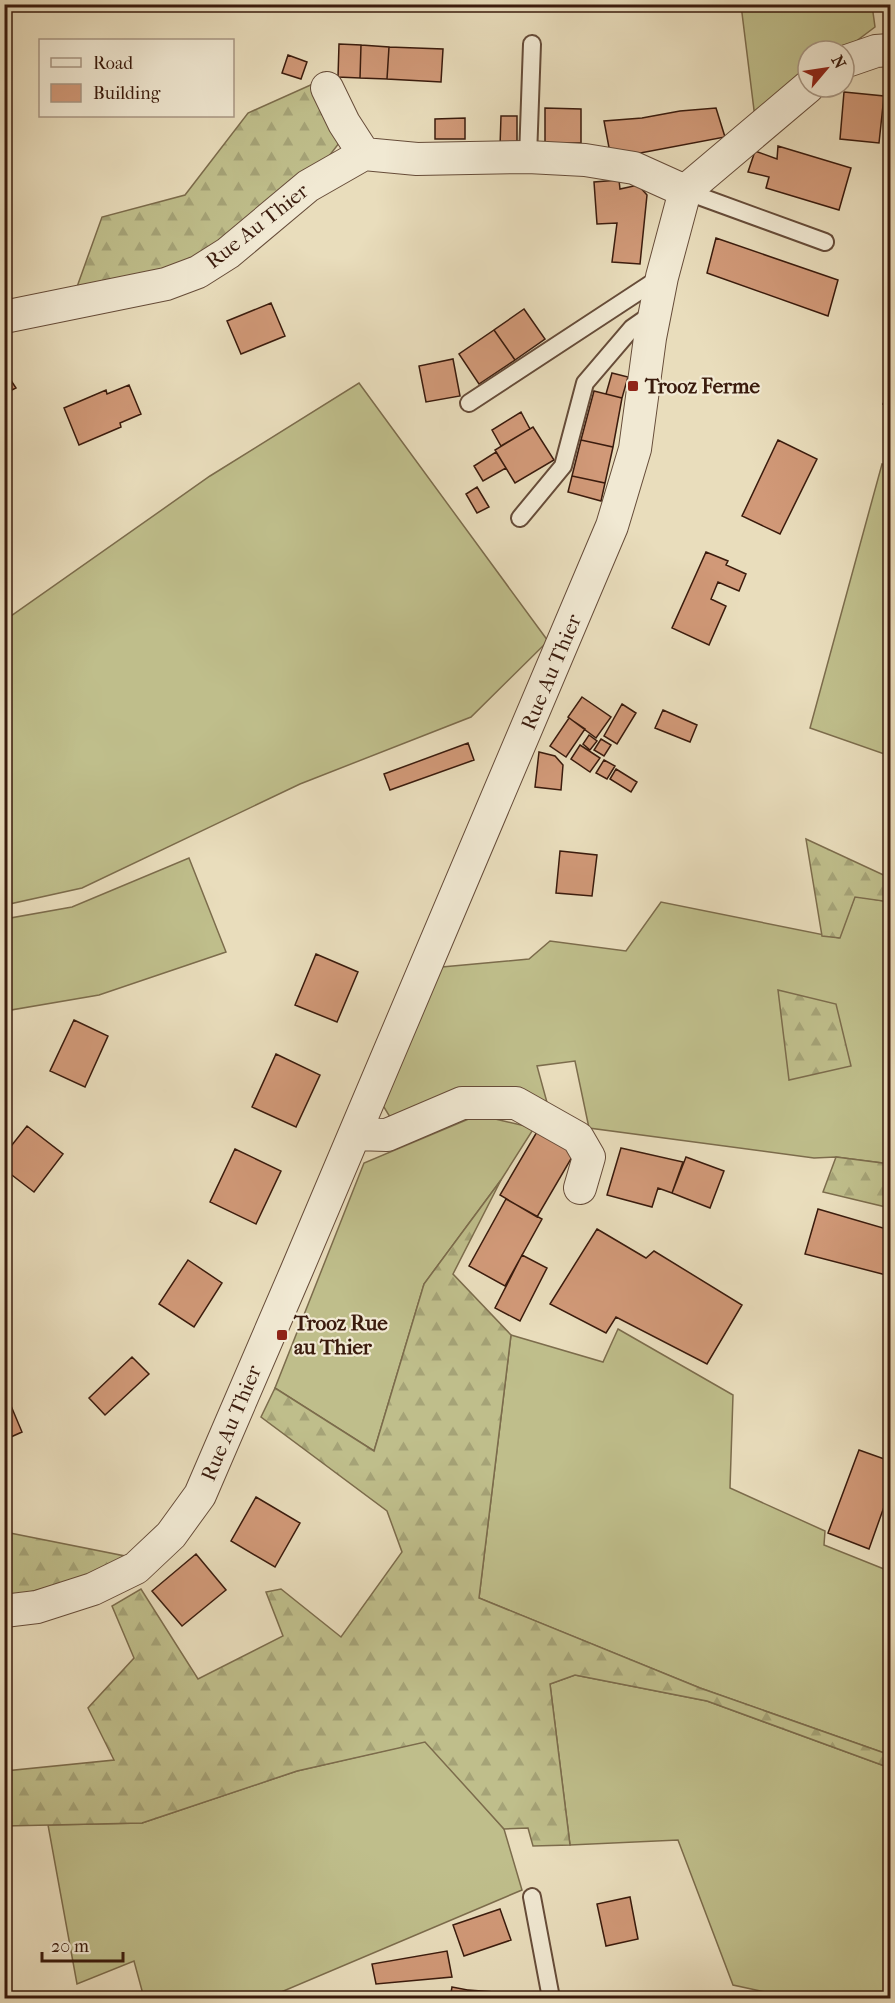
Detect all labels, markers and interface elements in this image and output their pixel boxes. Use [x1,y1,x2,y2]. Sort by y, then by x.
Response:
legend [39,39,234,117]
north arrow [796,39,856,99]
text: N [827,52,850,73]
text: Road [93,53,133,74]
text: Building [93,83,161,104]
street label: Rue Au Thier [201,179,313,273]
place label: Trooz Ferme [644,374,760,398]
marker: Trooz Ferme [626,379,640,393]
street label: Rue Au Thier [516,611,586,733]
place label: Trooz Rue au Thier [293,1311,388,1359]
marker: Trooz Rue au Thier [275,1328,289,1342]
street label: Rue Au Thier [196,1362,266,1484]
scale bar [42,1925,123,1963]
text: 20 m [51,1936,89,1957]

